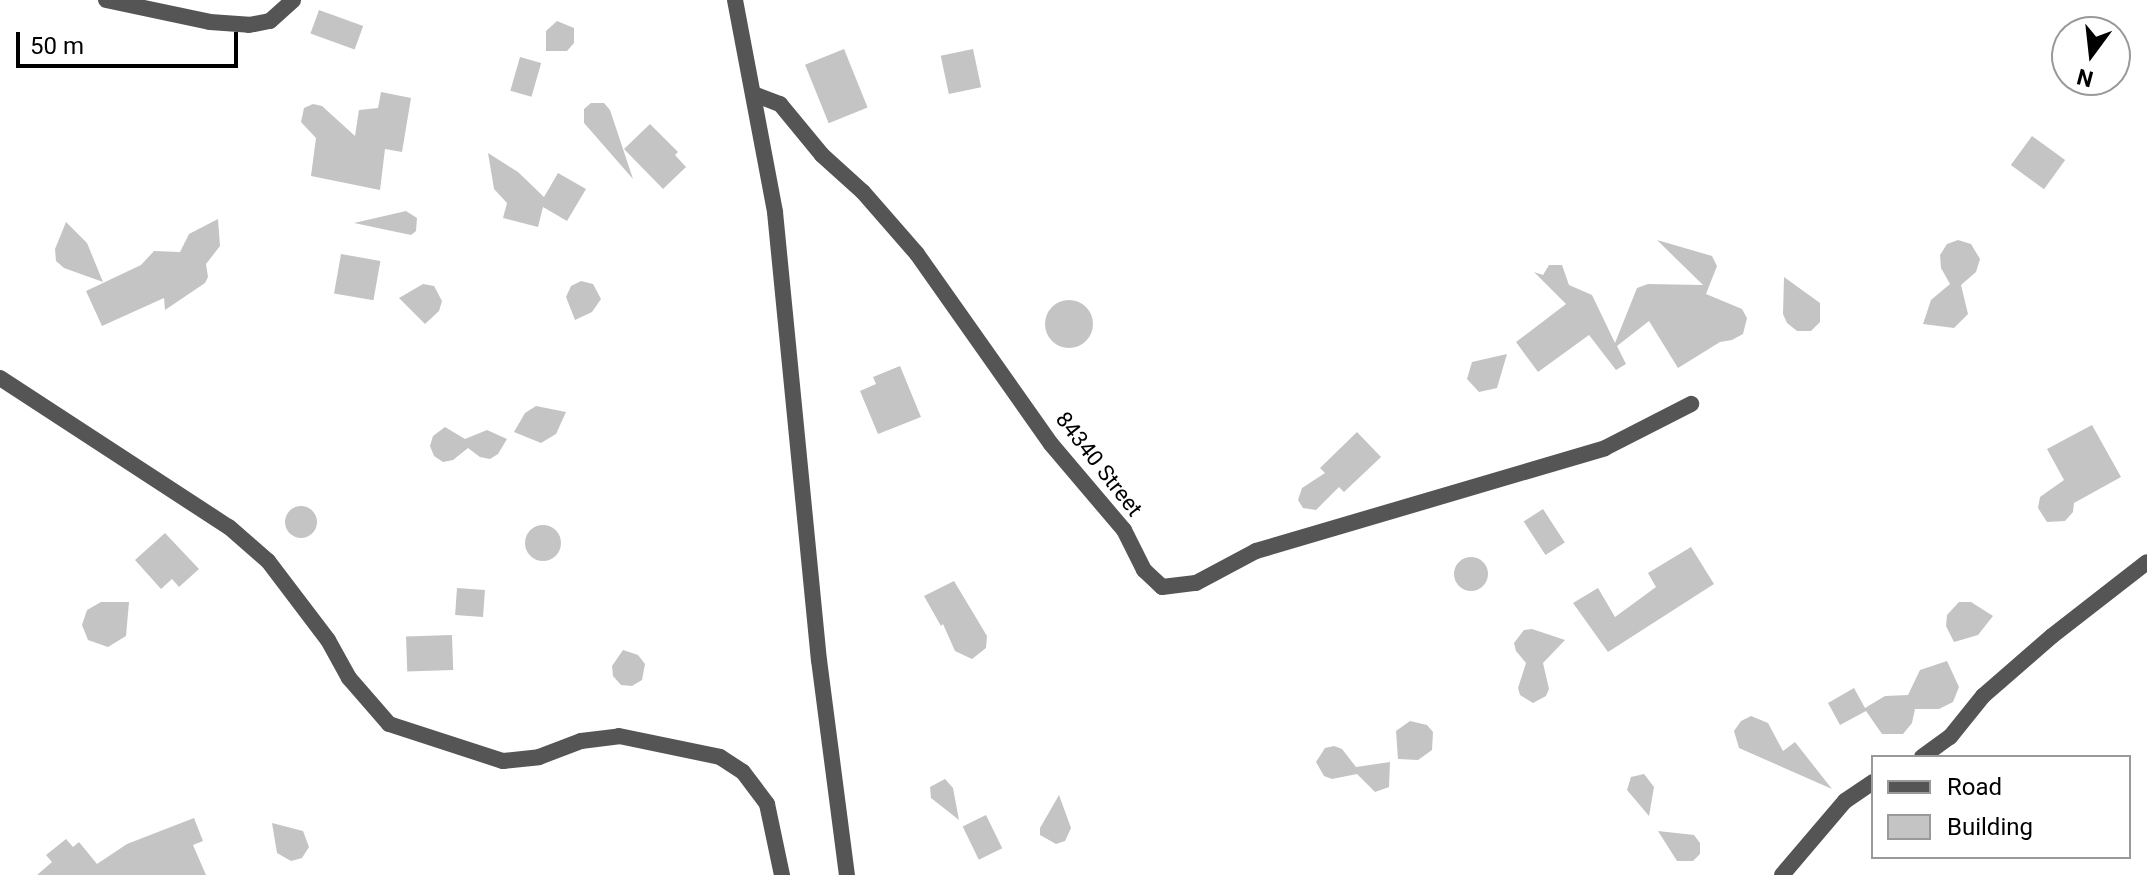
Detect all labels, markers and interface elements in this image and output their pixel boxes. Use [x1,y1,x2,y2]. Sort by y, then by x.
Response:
scale bar [20,16,242,66]
north arrow [2051,16,2131,96]
text: 50 m [30,32,84,60]
text: N [2074,64,2096,92]
street label: 84340 Street [1050,406,1148,522]
legend [1871,755,2131,859]
text: Road [1947,773,2002,801]
text: Building [1947,813,2033,841]

